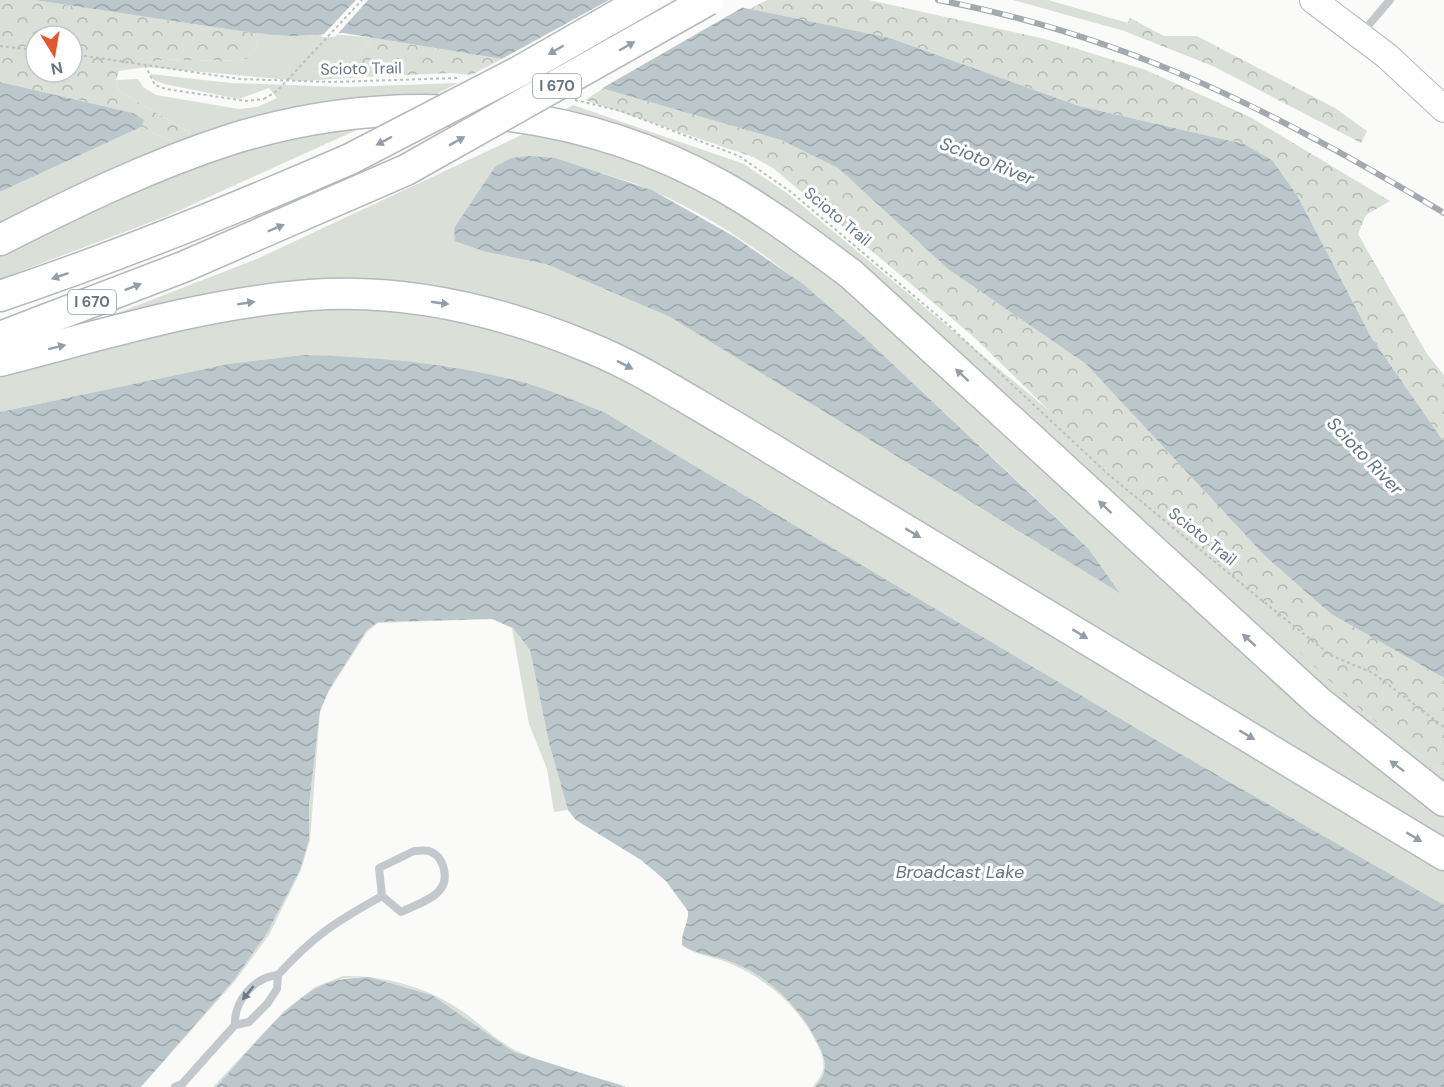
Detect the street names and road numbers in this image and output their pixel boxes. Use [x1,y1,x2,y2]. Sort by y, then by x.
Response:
street label: Scioto Trail [320,57,402,80]
road number: I 670 [533,74,581,98]
street label: Scioto Trail [800,182,876,251]
road number: I 670 [68,290,116,314]
street label: Scioto Trail [1164,503,1241,570]

